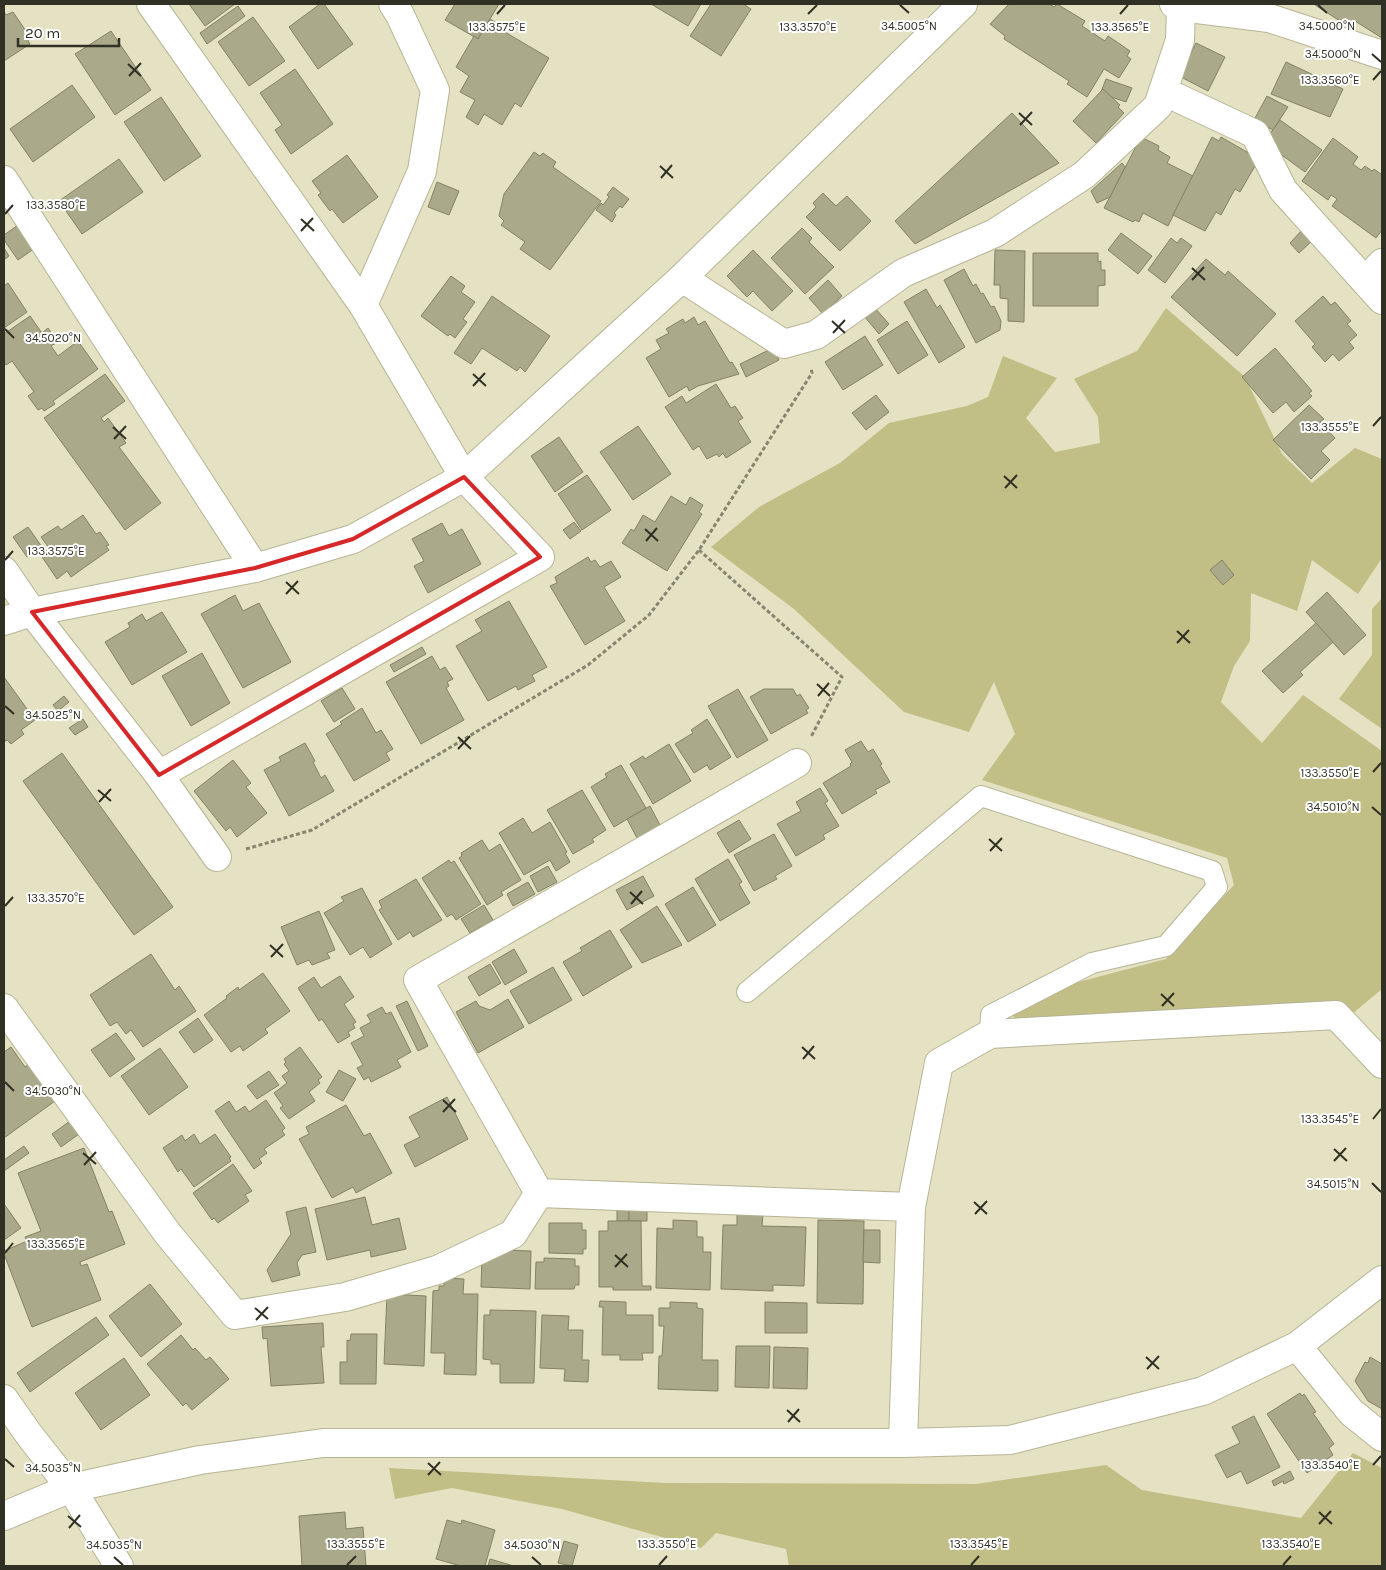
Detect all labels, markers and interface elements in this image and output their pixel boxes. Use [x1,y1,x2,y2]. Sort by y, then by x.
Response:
scale bar [18,15,119,47]
text: 34.5005°N [881,19,937,33]
text: 34.5000°N [1299,19,1355,33]
text: 133.3575°E [468,20,526,34]
text: 133.3570°E [779,20,837,34]
text: 133.3565°E [1091,20,1149,34]
text: 20 m [25,24,60,42]
text: 34.5000°N [1305,47,1361,61]
text: 133.3560°E [1301,73,1359,87]
text: 133.3580°E [26,198,86,212]
text: 34.5020°N [25,331,81,345]
text: 133.3555°E [1301,420,1359,434]
text: 133.3575°E [27,544,85,558]
text: 34.5025°N [25,708,81,722]
text: 133.3550°E [1301,766,1359,780]
text: 34.5010°N [1306,800,1360,814]
text: 133.3570°E [27,891,85,905]
text: 34.5030°N [25,1084,81,1098]
text: 133.3545°E [1301,1112,1359,1126]
text: 34.5015°N [1307,1177,1359,1191]
text: 133.3565°E [27,1237,85,1251]
text: 133.3540°E [1301,1458,1359,1472]
text: 34.5035°N [25,1461,81,1475]
text: 133.3555°E [327,1537,385,1551]
text: 133.3550°E [638,1537,696,1551]
text: 133.3545°E [950,1537,1008,1551]
text: 133.3540°E [1262,1537,1320,1551]
text: 34.5035°N [86,1538,142,1552]
text: 34.5030°N [504,1538,560,1552]

